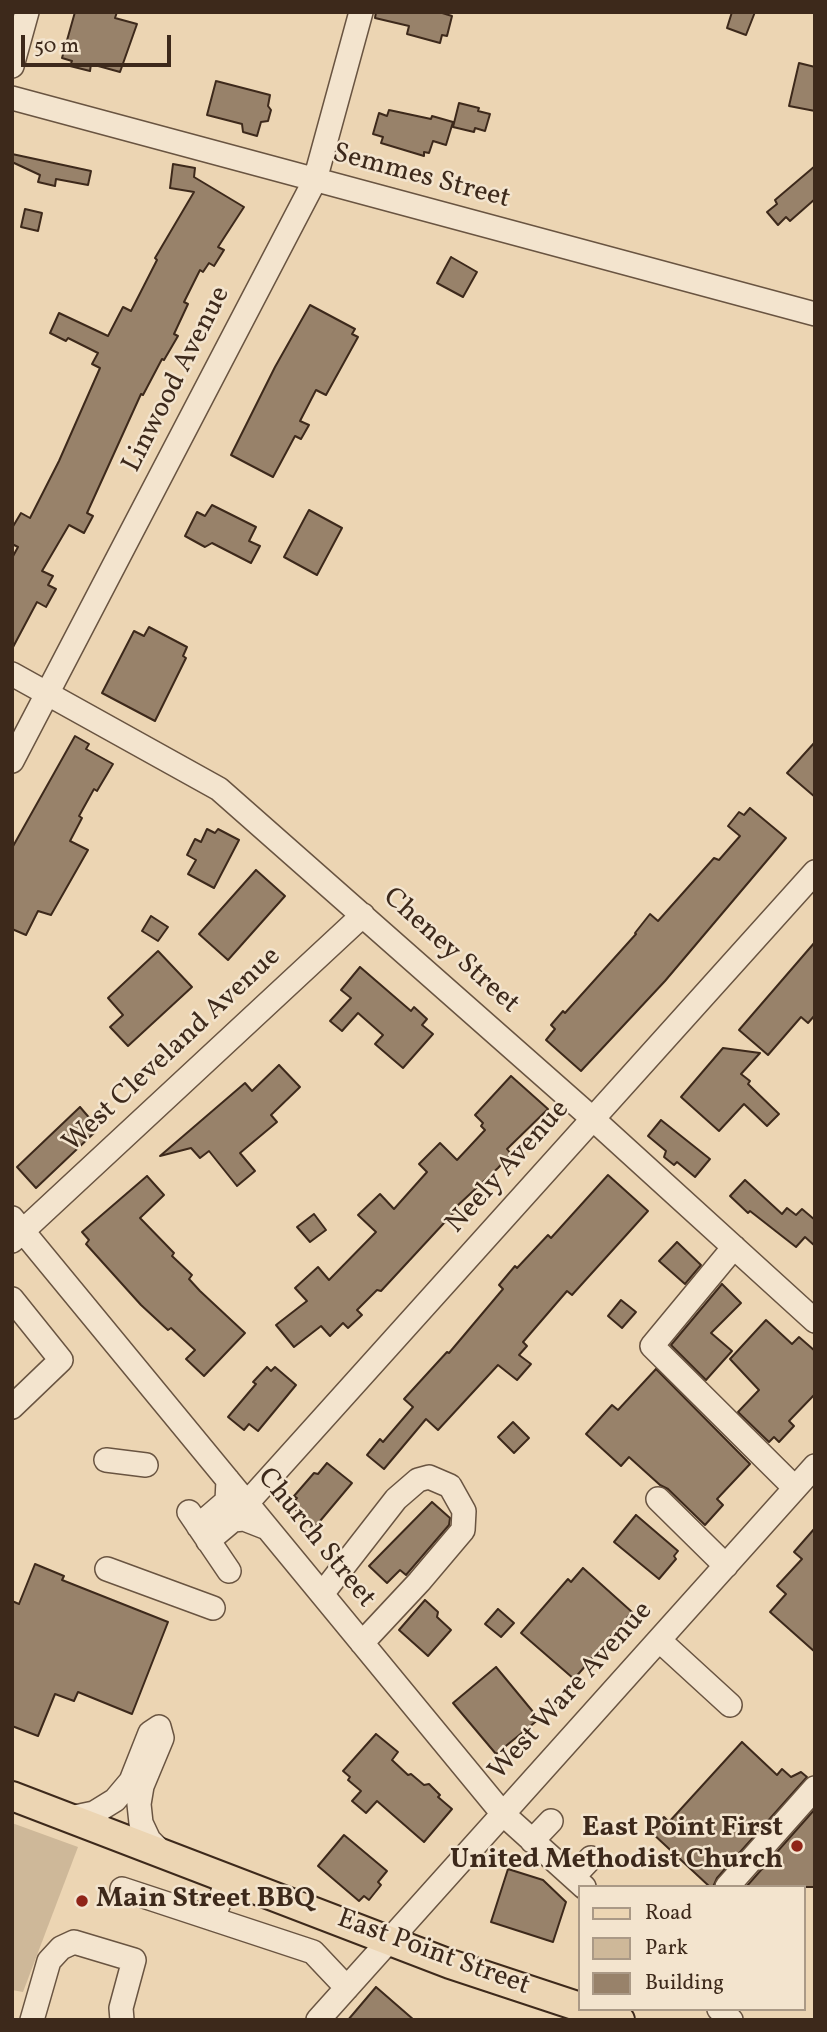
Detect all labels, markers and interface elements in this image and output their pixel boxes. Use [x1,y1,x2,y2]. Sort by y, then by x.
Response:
scale bar [24,21,175,65]
text: 50 m [34,32,79,61]
street label: Semmes Street [328,138,514,218]
street label: Linwood Avenue [117,282,239,478]
street label: Cheney Street [375,882,525,1022]
street label: West Cleveland Avenue [57,941,289,1161]
street label: Neely Avenue [440,1094,578,1242]
street label: Church Street [248,1462,382,1616]
street label: West Ware Avenue [483,1596,661,1788]
place label: East Point First United Methodist Church [450,1813,783,1879]
marker: East Point First United Methodist Church [789,1838,805,1854]
place label: Main Street BBQ [96,1884,315,1918]
legend [578,1885,806,2011]
marker: Main Street BBQ [74,1893,90,1909]
text: Road [645,1899,692,1928]
street label: East Point Street [332,1904,534,2004]
text: Park [645,1934,688,1963]
text: Building [645,1969,724,1998]

